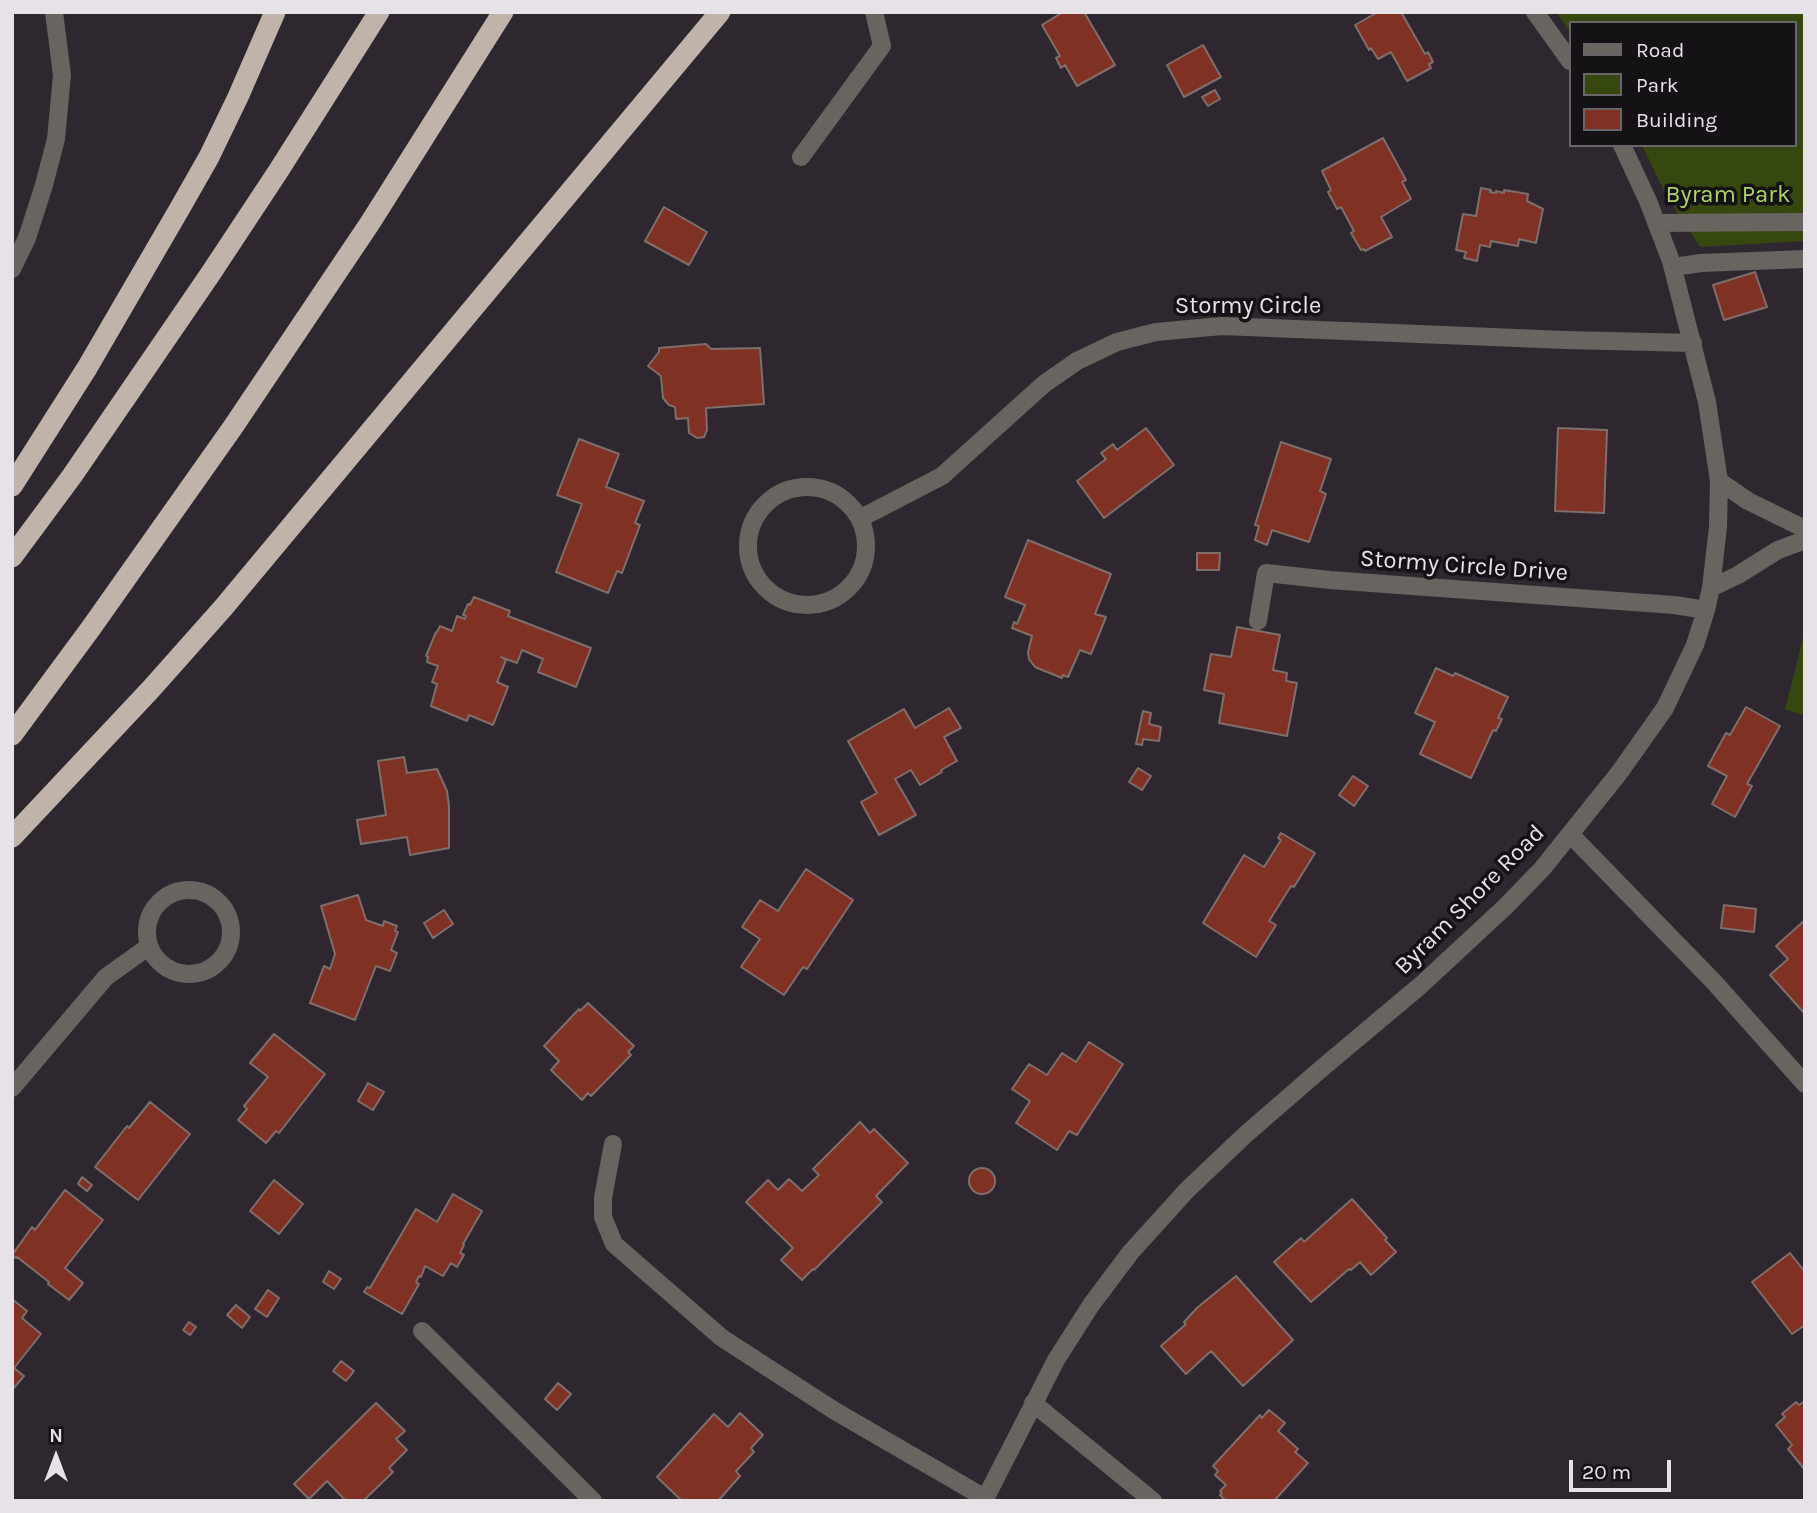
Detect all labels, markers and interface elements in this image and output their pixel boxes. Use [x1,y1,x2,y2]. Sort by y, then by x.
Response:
legend [1568,21,1796,147]
text: Road [1636,38,1684,62]
text: Park [1636,73,1679,97]
text: Building [1636,108,1717,132]
park label: Byram Park [1666,181,1790,209]
street label: Stormy Circle [1175,292,1321,320]
street label: Stormy Circle Drive [1359,544,1569,588]
street label: Byram Shore Road [1389,819,1551,981]
north arrow [21,1422,91,1492]
text: N [49,1425,63,1447]
scale bar [1572,1446,1674,1490]
text: 20 m [1582,1460,1631,1484]

